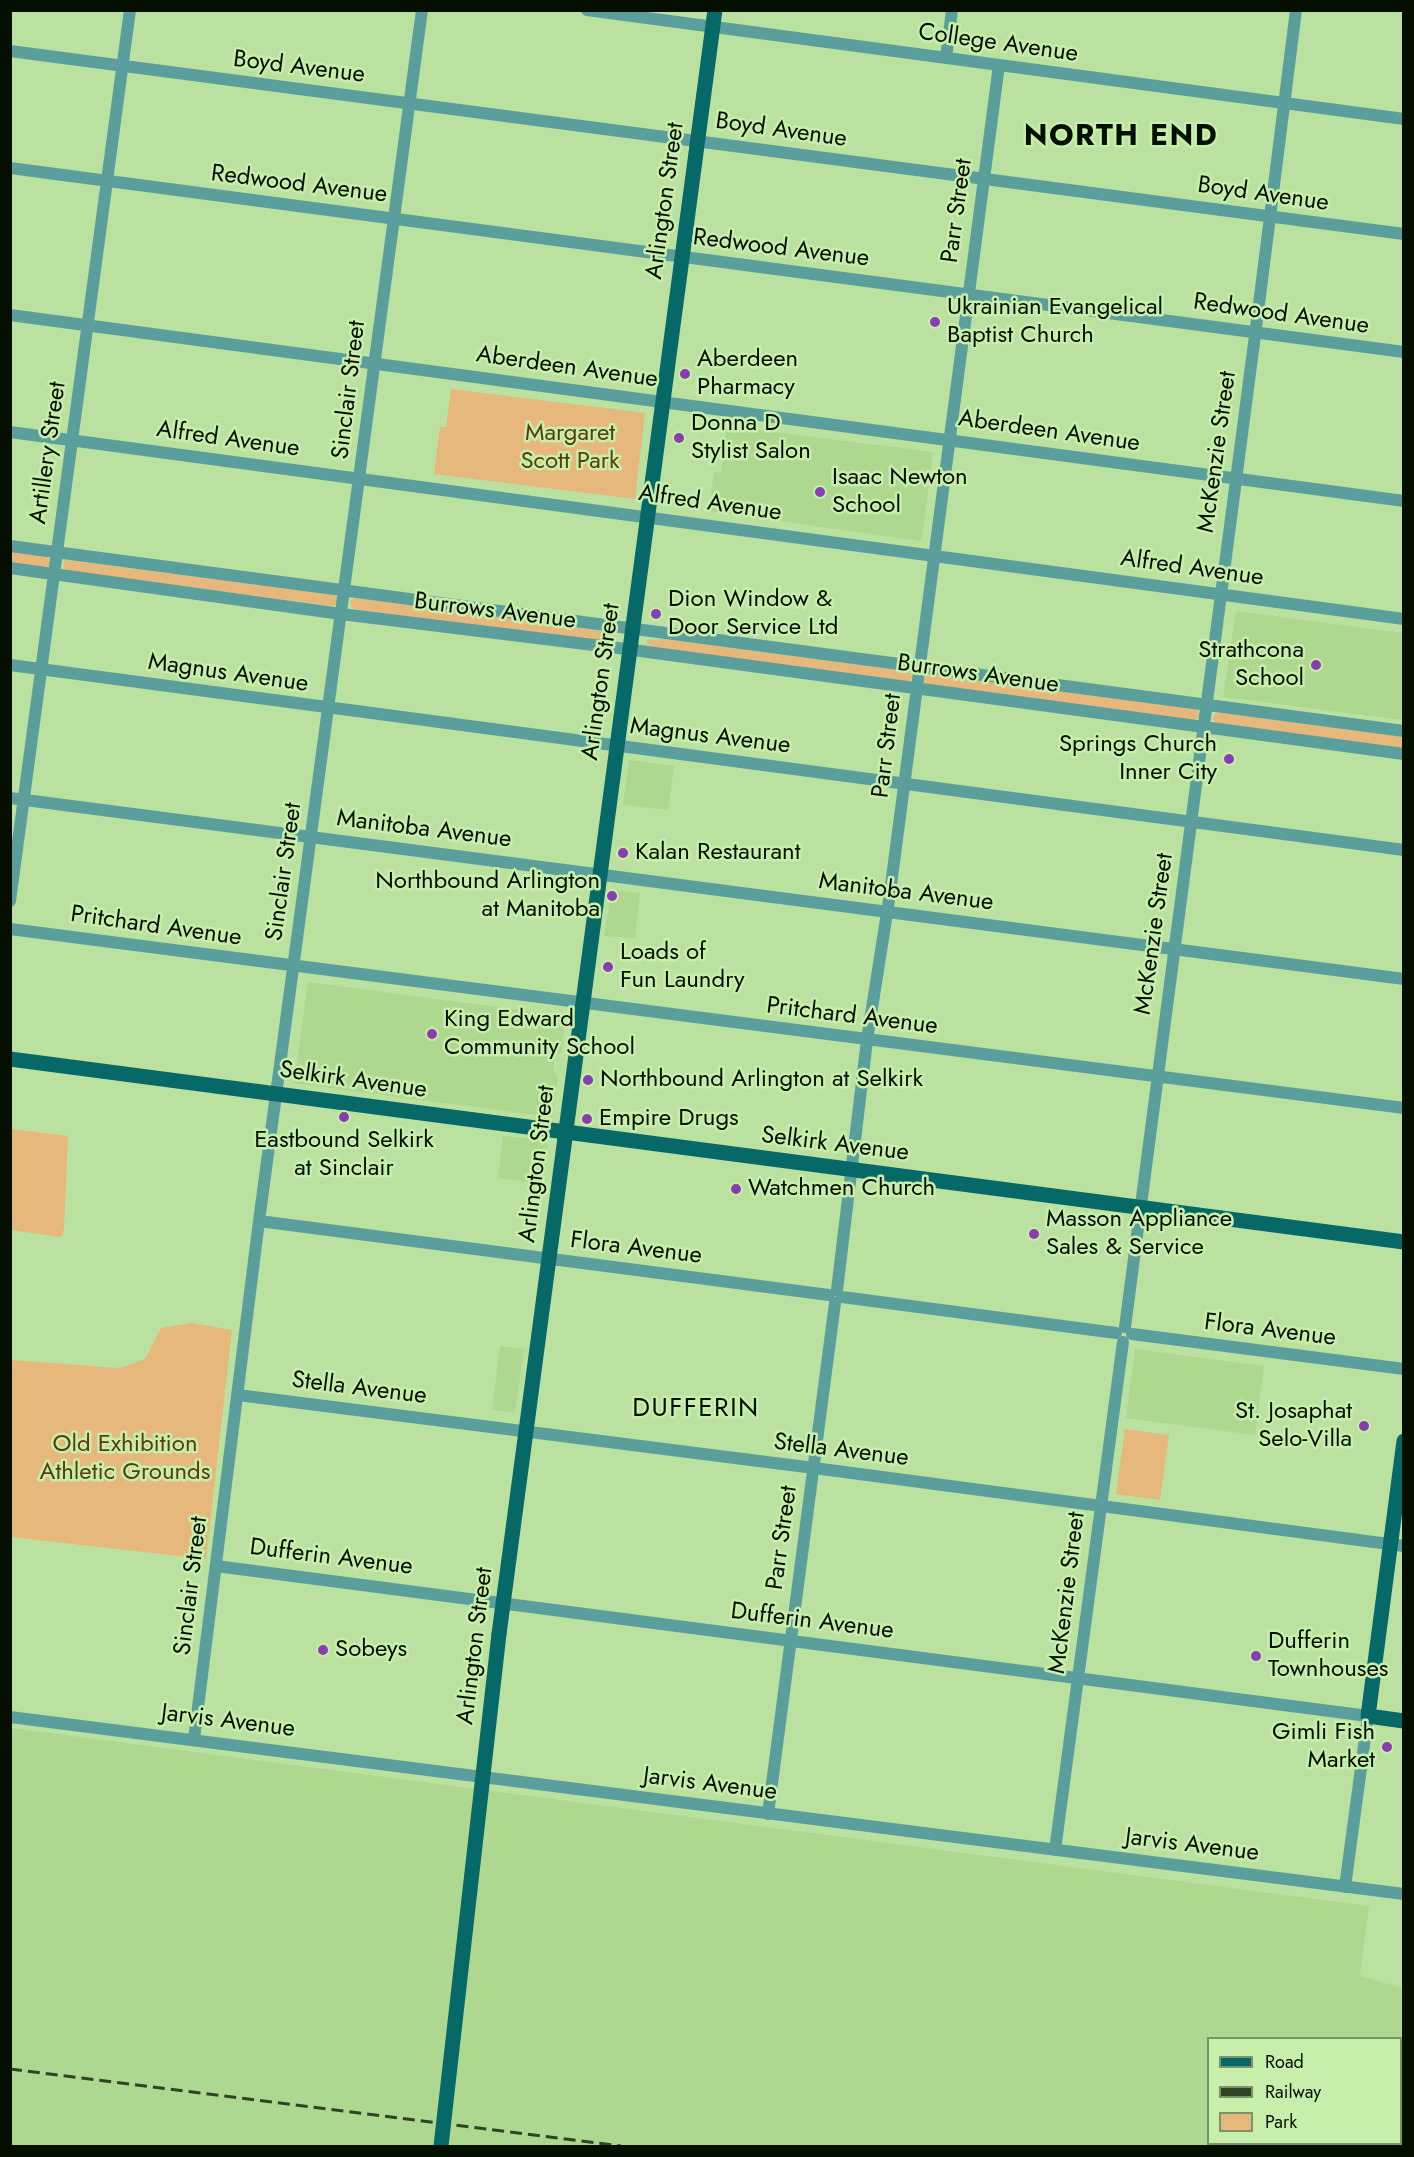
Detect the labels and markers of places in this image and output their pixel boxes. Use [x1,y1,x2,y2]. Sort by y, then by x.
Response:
place label: Ukrainian Evangelical Baptist Church [947,294,1163,350]
marker: Ukrainian Evangelical Baptist Church [928,315,942,329]
place label: Aberdeen Pharmacy [697,346,798,402]
marker: Aberdeen Pharmacy [678,367,692,381]
place label: Donna D Stylist Salon [691,410,811,466]
marker: Donna D Stylist Salon [672,431,686,445]
place label: Isaac Newton School [832,464,968,520]
marker: Isaac Newton School [813,485,827,499]
place label: Dion Window & Door Service Ltd [668,586,838,642]
marker: Dion Window & Door Service Ltd [649,607,663,621]
place label: Strathcona School [1198,637,1304,693]
marker: Strathcona School [1309,658,1323,672]
place label: Springs Church Inner City [1059,731,1217,787]
marker: Springs Church Inner City [1222,752,1236,766]
place label: Kalan Restaurant [635,839,800,867]
marker: Kalan Restaurant [616,846,630,860]
place label: Northbound Arlington at Manitoba [375,868,600,924]
marker: Northbound Arlington at Manitoba [605,889,619,903]
place label: Loads of Fun Laundry [620,939,745,995]
marker: Loads of Fun Laundry [601,960,615,974]
place label: King Edward Community School [444,1006,635,1062]
marker: King Edward Community School [425,1027,439,1041]
place label: Northbound Arlington at Selkirk [600,1066,923,1094]
marker: Northbound Arlington at Selkirk [581,1073,595,1087]
place label: Empire Drugs [599,1105,739,1133]
marker: Eastbound Selkirk at Sinclair [337,1110,351,1124]
marker: Empire Drugs [580,1112,594,1126]
place label: Eastbound Selkirk at Sinclair [254,1127,434,1183]
place label: Watchmen Church [748,1175,935,1203]
marker: Watchmen Church [729,1182,743,1196]
place label: Masson Appliance Sales & Service [1046,1206,1232,1262]
marker: Masson Appliance Sales & Service [1027,1227,1041,1241]
place label: St. Josaphat Selo-Villa [1235,1398,1352,1454]
marker: St. Josaphat Selo-Villa [1357,1419,1371,1433]
place label: Dufferin Townhouses [1268,1628,1388,1684]
place label: Sobeys [335,1636,407,1664]
marker: Sobeys [316,1643,330,1657]
marker: Dufferin Townhouses [1249,1649,1263,1663]
place label: Gimli Fish Market [1272,1719,1375,1775]
marker: Gimli Fish Market [1380,1740,1394,1754]

